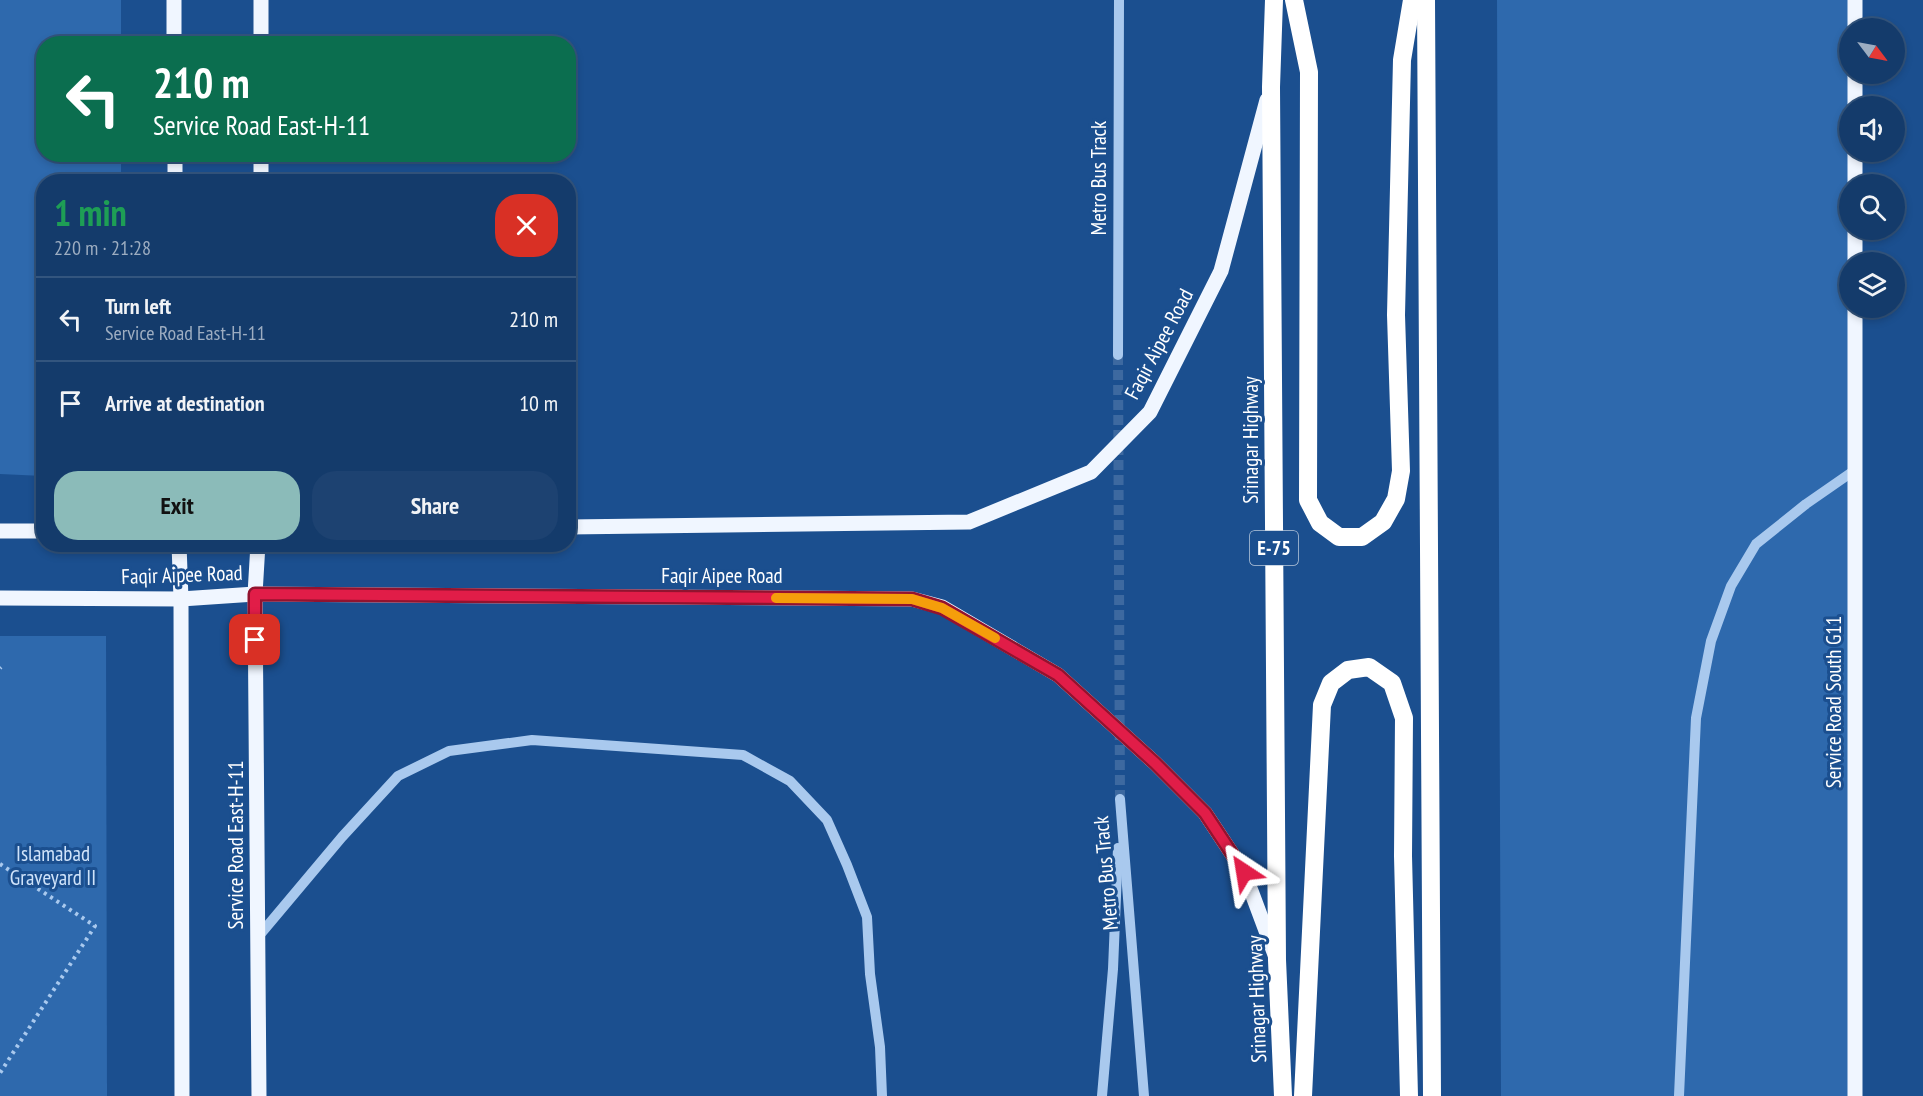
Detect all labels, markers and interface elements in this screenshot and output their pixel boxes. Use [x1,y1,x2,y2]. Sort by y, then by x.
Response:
north arrow [1839,18,1905,84]
map controls [1839,18,1905,318]
text: 210 m [153,55,250,110]
icon: left [54,60,132,138]
button: sound [1839,96,1905,162]
text: Service Road East-H-11 [153,108,370,142]
street label: Metro Bus Track [1085,121,1112,235]
button: search [1839,174,1905,240]
text: 1 min [54,189,127,236]
button: close [495,194,558,257]
text: 220 m · 21:28 [54,235,151,261]
button: layers [1839,252,1905,318]
street label: Faqir Aipee Road [1118,284,1199,404]
text: Turn left [105,292,171,320]
icon: left [54,303,87,336]
text: 210 m [509,305,558,333]
text: Service Road East-H-11 [105,320,266,346]
street label: Srinagar Highway [1237,376,1264,504]
icon: arrive [54,387,87,420]
text: Arrive at destination [105,389,265,417]
text: 10 m [519,389,558,417]
button: Exit [54,471,300,540]
button: Share [312,471,558,540]
road number: E-75 [1250,531,1298,565]
street label: Faqir Aipee Road [121,559,243,590]
street label: Faqir Aipee Road [661,562,783,589]
pin [229,614,280,665]
street label: Service Road South G11 [1820,616,1847,788]
icon: arrive [238,623,271,656]
street label: Service Road East-H-11 [222,761,249,929]
street label: Metro Bus Track [1087,815,1124,931]
park label: Islamabad Graveyard II [10,840,96,891]
position arrow [1212,840,1276,904]
street label: Srinagar Highway [1241,935,1272,1063]

